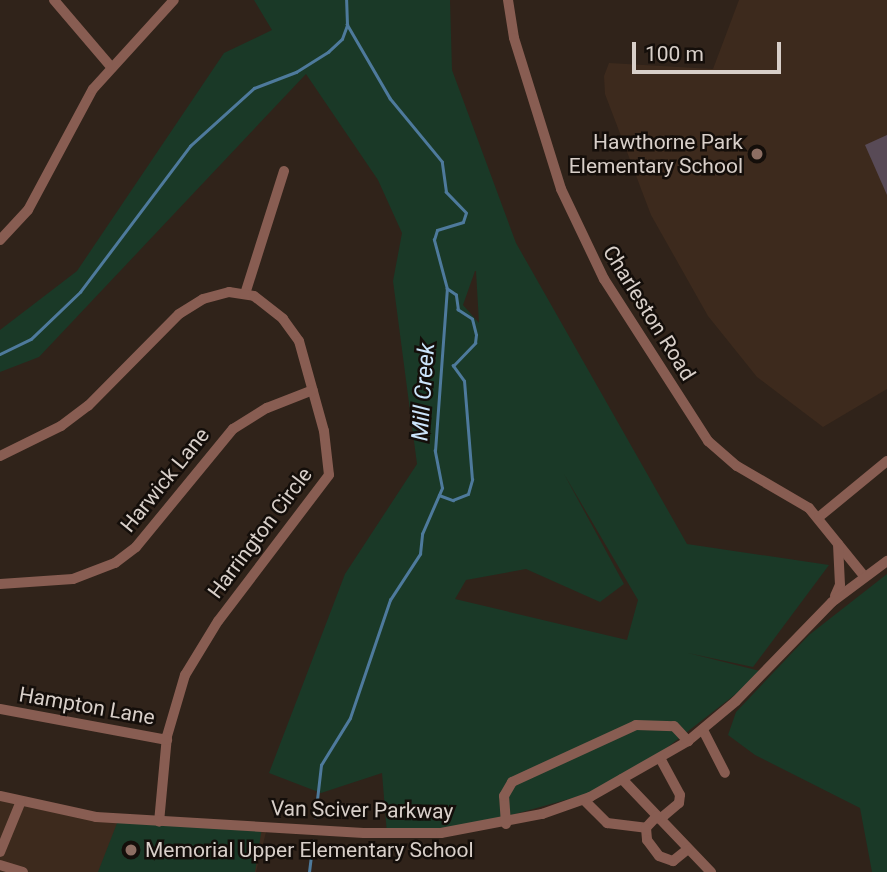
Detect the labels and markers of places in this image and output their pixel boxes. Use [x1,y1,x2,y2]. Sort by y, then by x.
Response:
place label: Hawthorne Park Elementary School [569,129,743,179]
marker: Hawthorne Park Elementary School [749,146,765,162]
place label: Memorial Upper Elementary School [145,837,474,863]
marker: Memorial Upper Elementary School [123,842,139,858]

